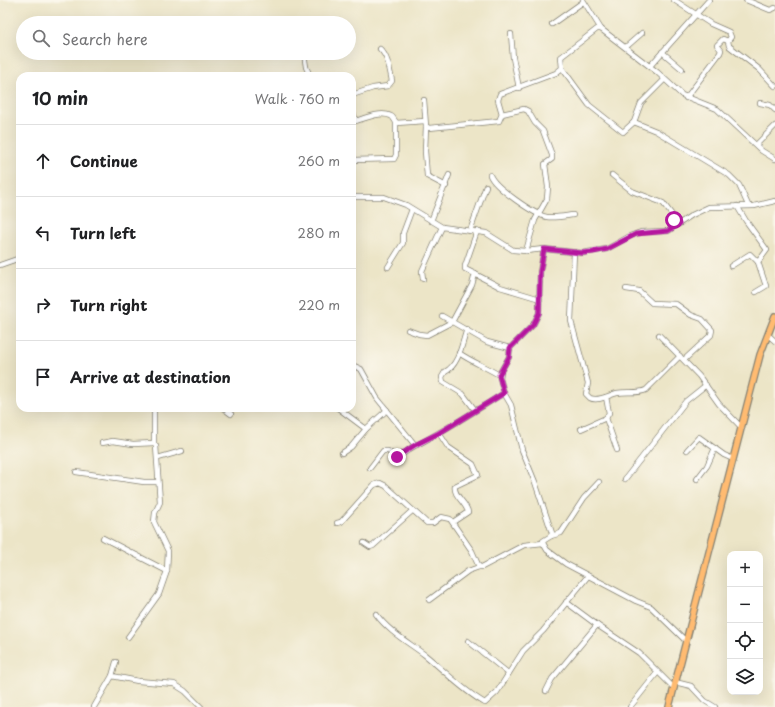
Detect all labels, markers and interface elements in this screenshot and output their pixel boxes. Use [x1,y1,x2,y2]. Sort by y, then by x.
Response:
search box [16,16,356,60]
icon: search [30,27,52,49]
text: Search here [62,27,148,50]
text: 10 min [32,85,88,111]
text: Walk · 760 m [255,89,340,108]
text: Continue [70,149,138,172]
icon: ahead [32,150,54,172]
text: 260 m [298,151,340,170]
route start [665,211,683,229]
text: Turn left [70,221,136,244]
icon: left [32,222,54,244]
text: 280 m [298,223,340,242]
text: Turn right [70,293,147,316]
icon: right [32,294,54,316]
text: 220 m [298,295,340,314]
text: Arrive at destination [70,365,231,388]
icon: arrive [32,366,54,388]
route end [388,448,406,466]
map controls [727,551,763,695]
button: + [727,551,763,587]
button: − [727,587,763,623]
button: locate [727,623,763,659]
button: layers [727,659,763,695]

